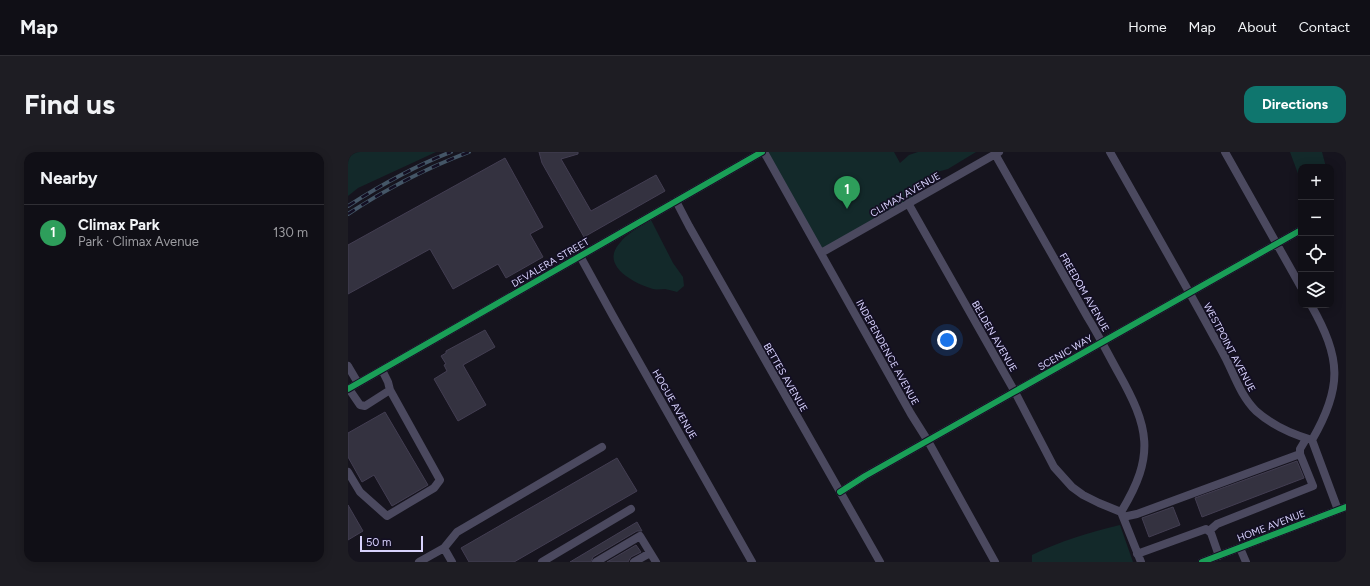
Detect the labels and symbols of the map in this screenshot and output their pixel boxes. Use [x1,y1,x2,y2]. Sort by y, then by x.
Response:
street label: CLIMAX AVENUE [868,169,943,220]
pin: 1 [834,176,860,209]
street label: DEVALERA STREET [509,235,592,290]
street label: FREEDOM AVENUE [1057,250,1112,334]
street label: INDEPENDENCE AVENUE [853,297,922,407]
street label: BELDEN AVENUE [969,298,1020,374]
street label: WESTPOINT AVENUE [1201,300,1259,394]
your location [937,330,957,350]
street label: SCENIC WAY [1035,331,1095,373]
street label: BETTES AVENUE [761,340,811,414]
street label: HOGUE AVENUE [649,367,700,441]
street label: HOME AVENUE [1235,506,1307,544]
scale bar [360,534,423,553]

